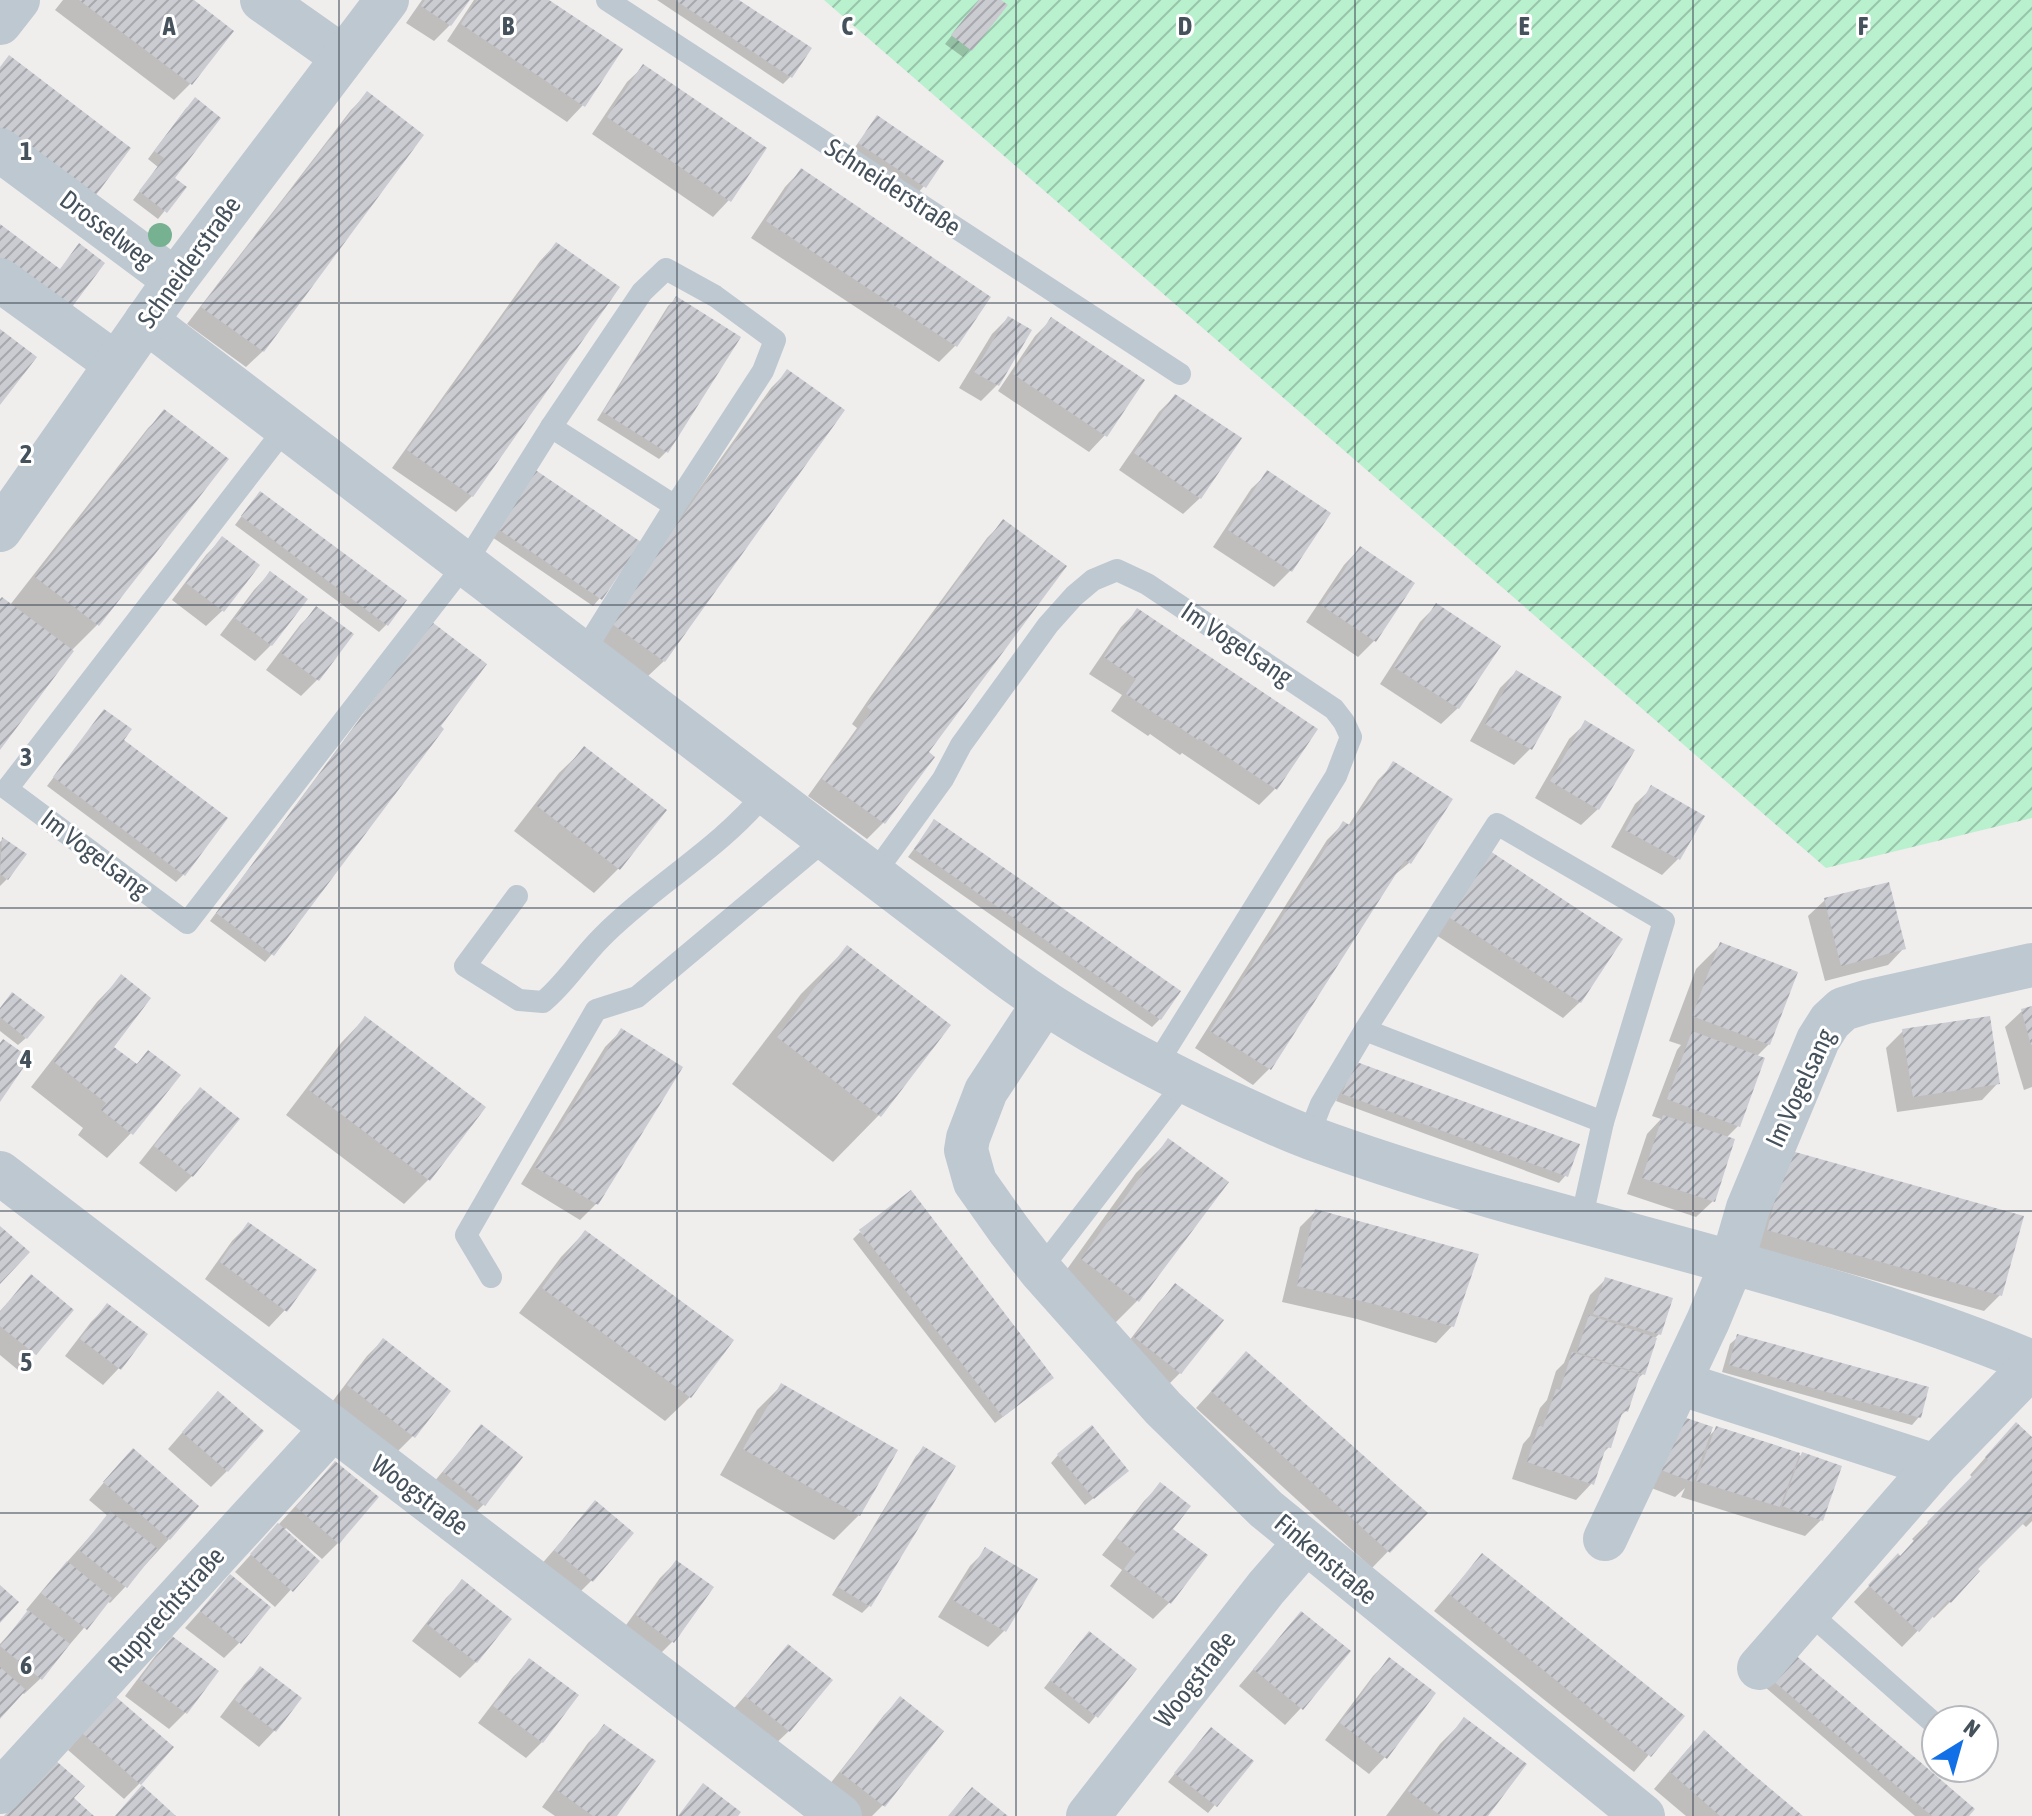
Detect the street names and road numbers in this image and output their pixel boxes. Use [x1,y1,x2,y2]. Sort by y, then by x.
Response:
street label: Schneiderstraße [820,132,966,242]
street label: Drosselweg [54,184,160,274]
street label: Schneiderstraße [131,190,247,334]
street label: Im Vogelsang [1176,596,1299,693]
street label: Im Vogelsang [35,804,156,905]
street label: Im Vogelsang [1759,1023,1841,1152]
street label: Woogstraße [366,1449,474,1541]
street label: Finkenstraße [1269,1508,1383,1610]
street label: Rupprechtstraße [102,1541,230,1679]
street label: Woogstraße [1148,1625,1242,1733]

